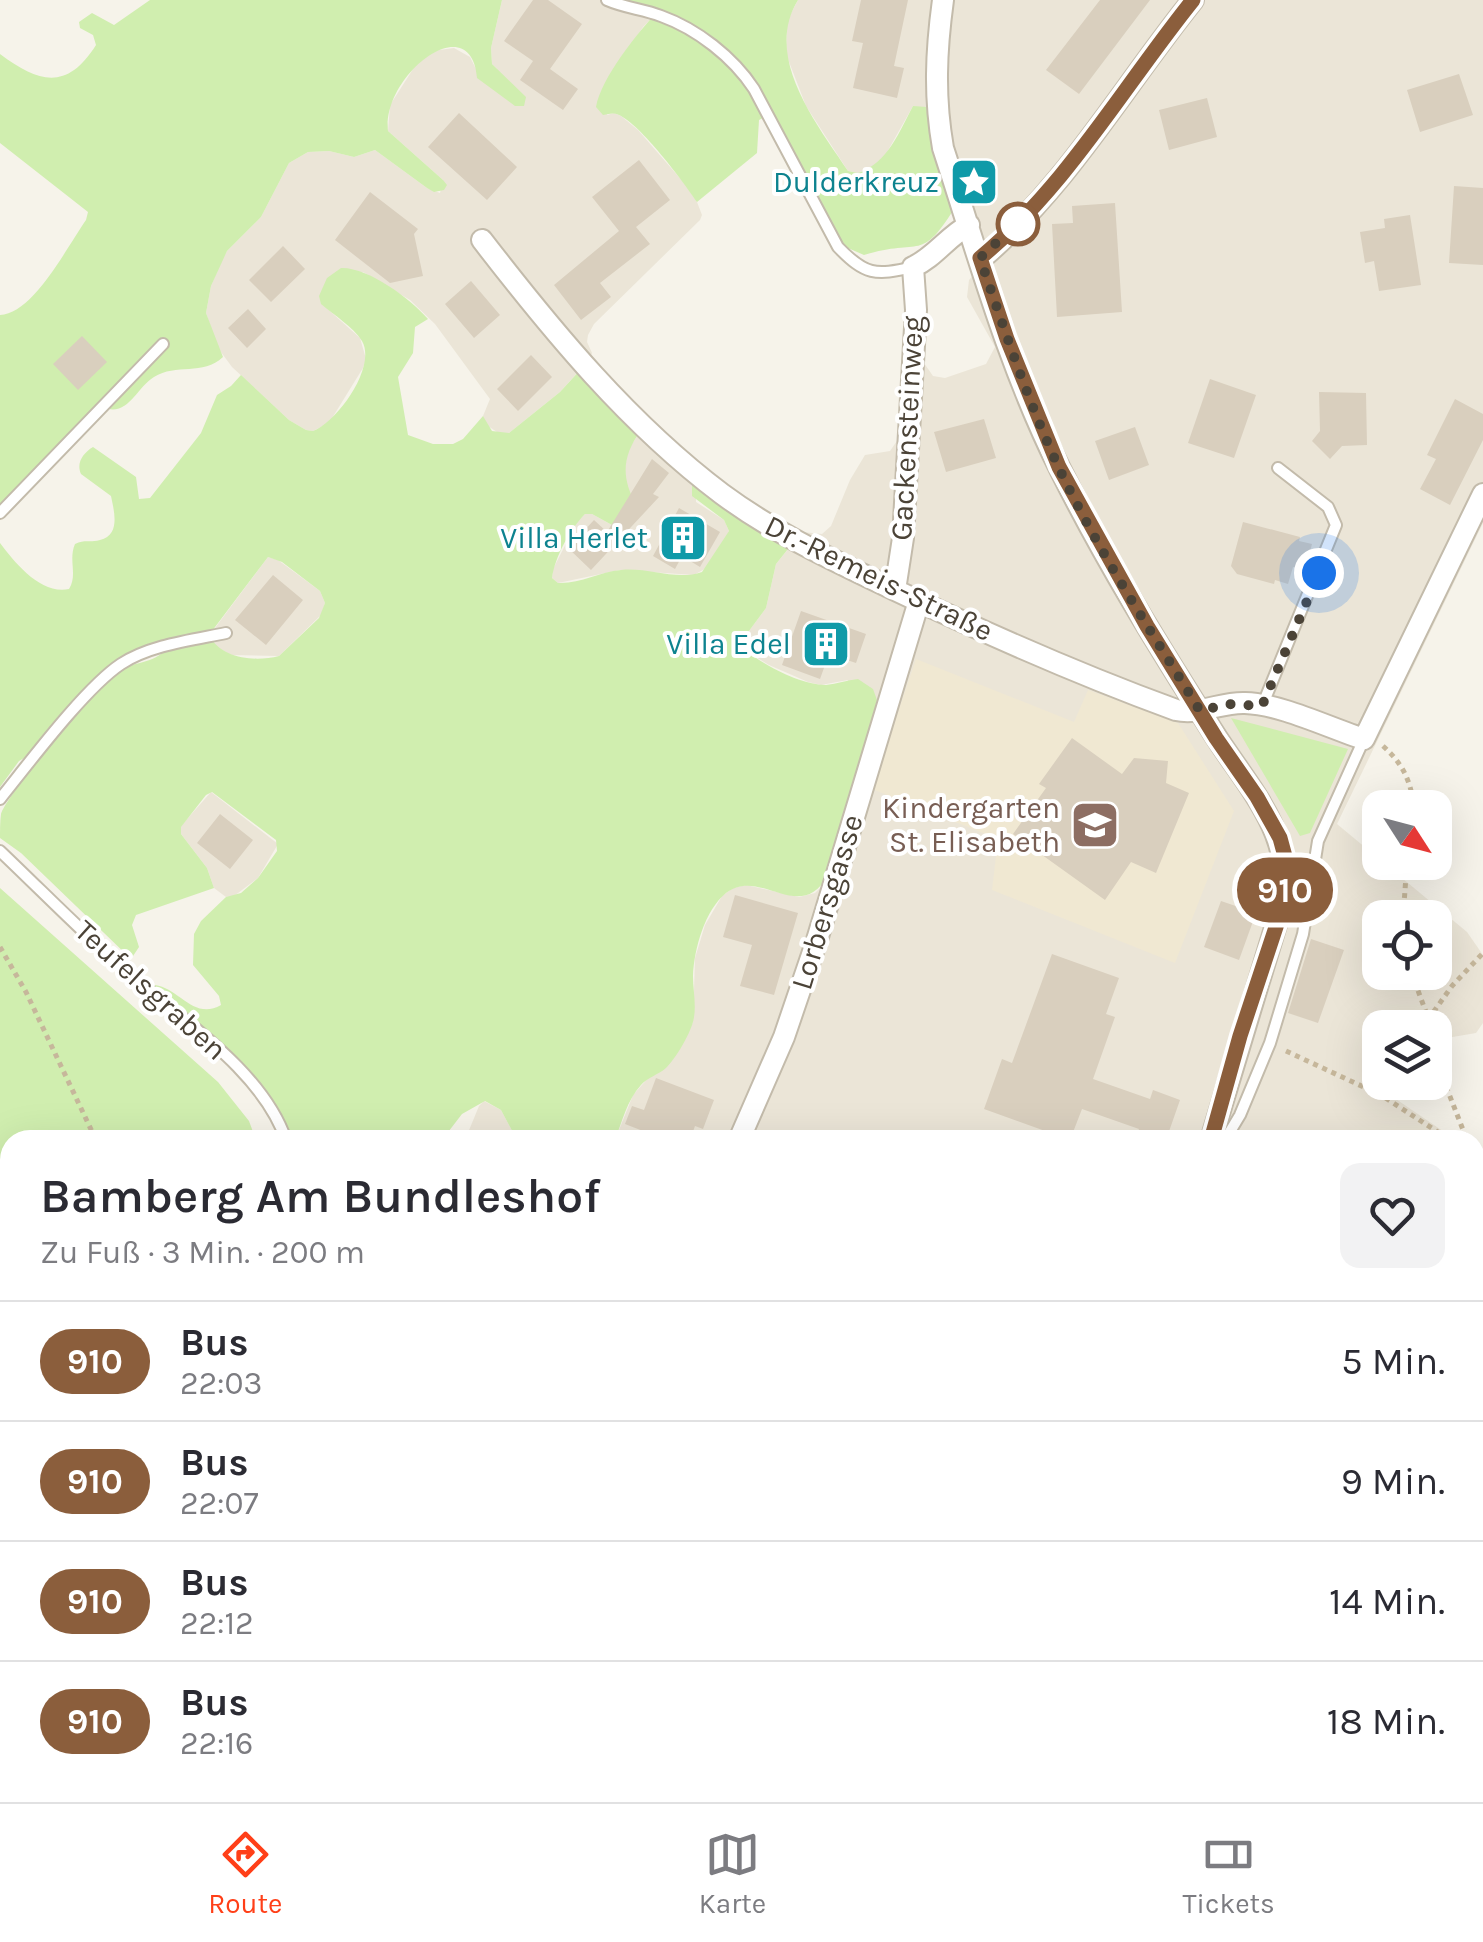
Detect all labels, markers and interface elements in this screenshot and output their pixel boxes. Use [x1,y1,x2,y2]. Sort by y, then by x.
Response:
place icon: Dulderkreuz [948,156,1000,208]
place label: Dulderkreuz [773,164,939,200]
unlabelled marker [997,203,1039,245]
street label: Gackensteinweg [883,315,931,541]
street label: Dr.-Remeis-Straße [759,507,999,649]
building icon: Villa Herlet [657,512,709,564]
place label: Villa Herlet [500,520,648,556]
your location [1294,548,1344,598]
building icon: Villa Edel [800,618,852,670]
place label: Villa Edel [666,626,791,662]
place label: Kindergarten St. Elisabeth [882,790,1060,860]
north arrow [1362,790,1452,880]
map controls [1362,790,1452,1100]
school or university icon: Kindergarten St. Elisabeth [1069,799,1121,851]
street label: Lorbersgasse [783,810,871,994]
line badge: 910 [1228,858,1342,922]
text: 910 [1257,870,1313,911]
button: locate [1362,900,1452,990]
street label: Teufelsgraben [68,912,234,1068]
button: layers [1362,1010,1452,1100]
button: heart [1340,1163,1445,1268]
text: Bamberg Am Bundleshof [40,1168,600,1224]
text: Zu Fuß · 3 Min. · 200 m [40,1234,365,1271]
text: Bus [180,1320,249,1365]
text: 5 Min. [1341,1339,1445,1384]
text: 910 [67,1341,123,1382]
text: 22:03 [180,1365,262,1402]
text: Bus [180,1440,249,1485]
text: 9 Min. [1341,1459,1445,1504]
text: 910 [67,1461,123,1502]
text: 22:07 [180,1485,258,1522]
text: Bus [180,1560,249,1605]
text: 14 Min. [1329,1579,1445,1624]
text: 910 [67,1581,123,1622]
text: 22:12 [180,1605,254,1642]
text: Bus [180,1680,249,1725]
text: 18 Min. [1327,1699,1445,1744]
text: 910 [67,1701,123,1742]
text: 22:16 [180,1725,253,1762]
tab: Route [208,1827,282,1920]
tab: Karte [699,1827,766,1920]
tab: Tickets [1183,1827,1275,1920]

